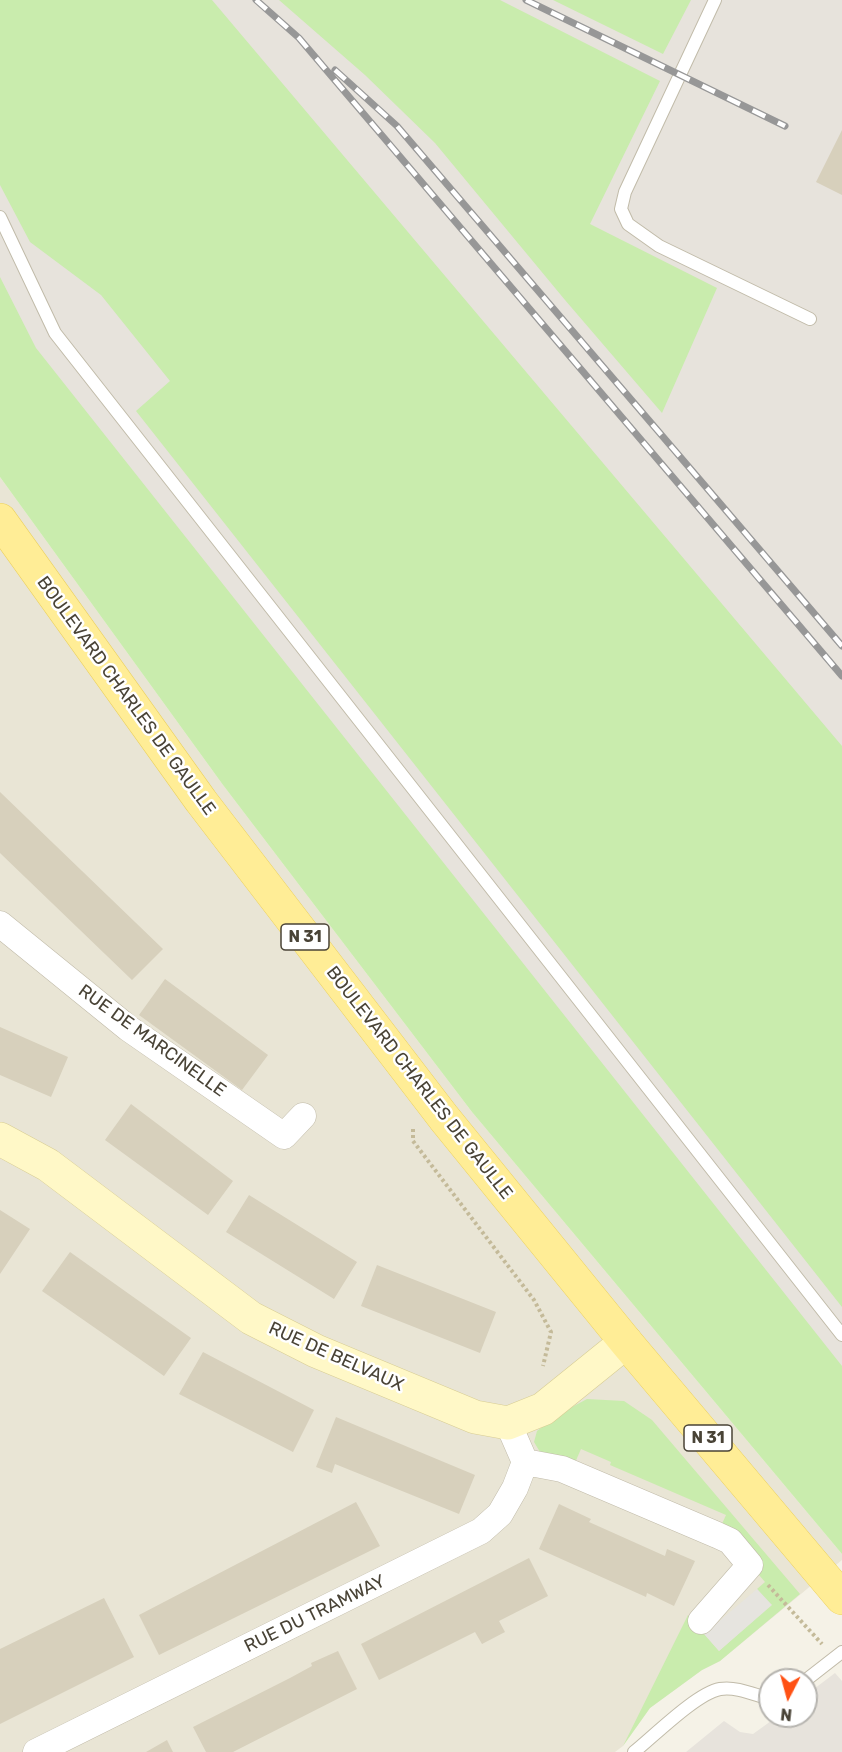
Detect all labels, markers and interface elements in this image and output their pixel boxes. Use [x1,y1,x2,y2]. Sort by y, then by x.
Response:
street label: BOULEVARD CHARLES DE GAULLE [32,572,220,820]
road number: N 31 [281,924,329,950]
street label: BOULEVARD CHARLES DE GAULLE [321,962,517,1204]
street label: RUE DE MARCINELLE [74,980,230,1102]
street label: RUE DE BELVAUX [265,1318,407,1396]
road number: N 31 [684,1425,732,1451]
street label: RUE DU TRAMWAY [241,1571,389,1657]
north arrow [758,1668,818,1728]
text: N [780,1704,793,1724]

